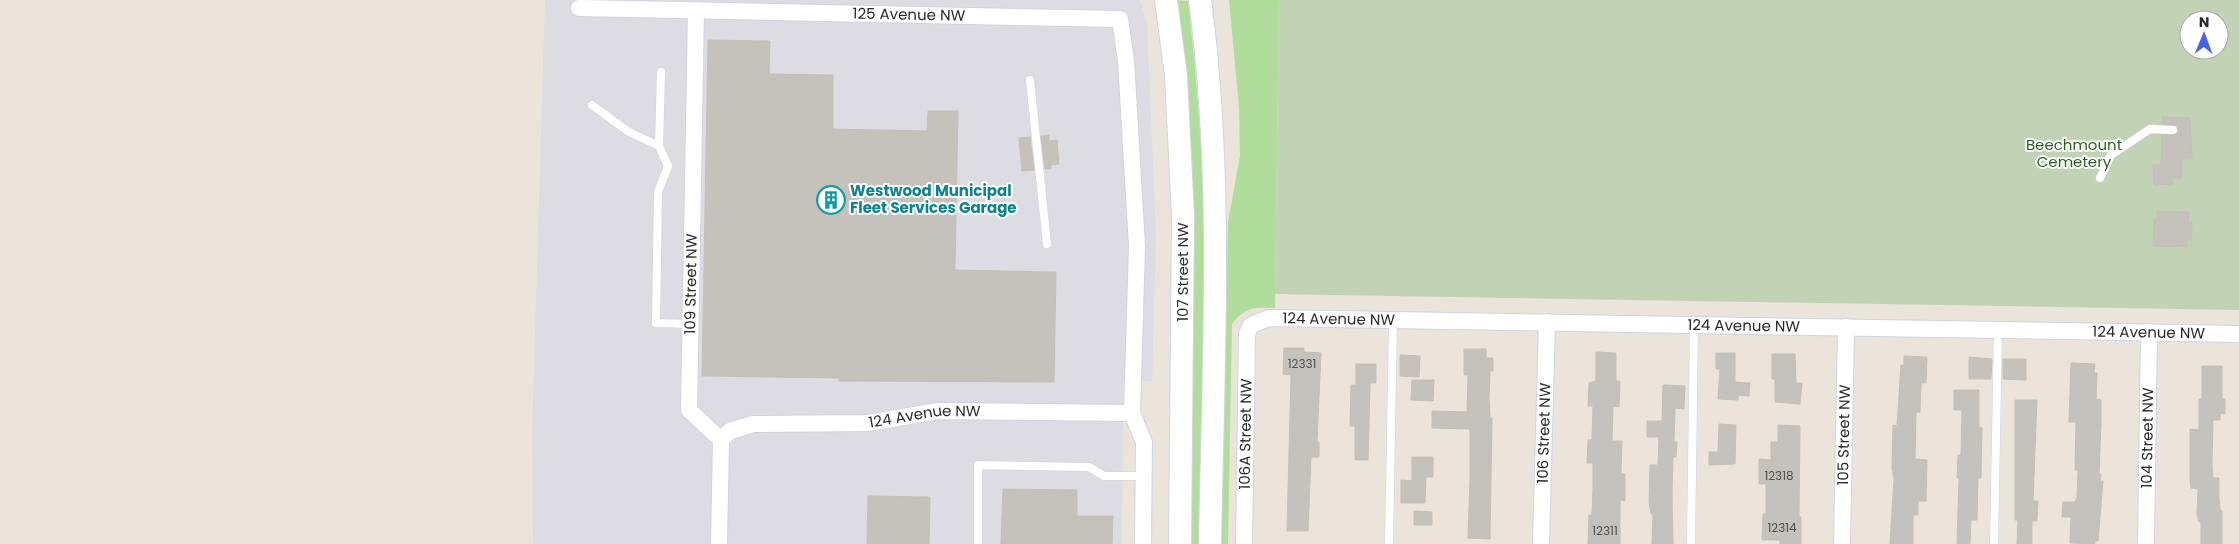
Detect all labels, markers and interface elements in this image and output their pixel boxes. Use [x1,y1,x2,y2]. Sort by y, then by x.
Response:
street label: 125 Avenue NW [852,3,966,26]
north arrow [2179,10,2229,60]
text: N [2199,12,2210,32]
park label: Beechmount Cemetery [2026,134,2122,172]
place label: Westwood Municipal Fleet Services Garage [850,180,1017,218]
building icon: Westwood Municipal Fleet Services Garage [816,185,846,215]
street label: 107 Street NW [1172,222,1193,322]
street label: 109 Street NW [679,233,702,335]
street label: 124 Avenue NW [1282,307,1396,330]
street label: 124 Avenue NW [1687,314,1801,337]
street label: 124 Avenue NW [2092,321,2205,343]
house number: 12331 [1288,355,1316,372]
street label: 106A Street NW [1234,378,1256,490]
street label: 106 Street NW [1532,382,1555,484]
street label: 105 Street NW [1832,384,1855,486]
street label: 104 Street NW [2136,387,2158,489]
street label: 124 Avenue NW [867,399,981,433]
house number: 12318 [1764,467,1794,484]
house number: 12314 [1767,519,1797,536]
house number: 12311 [1592,522,1618,539]

